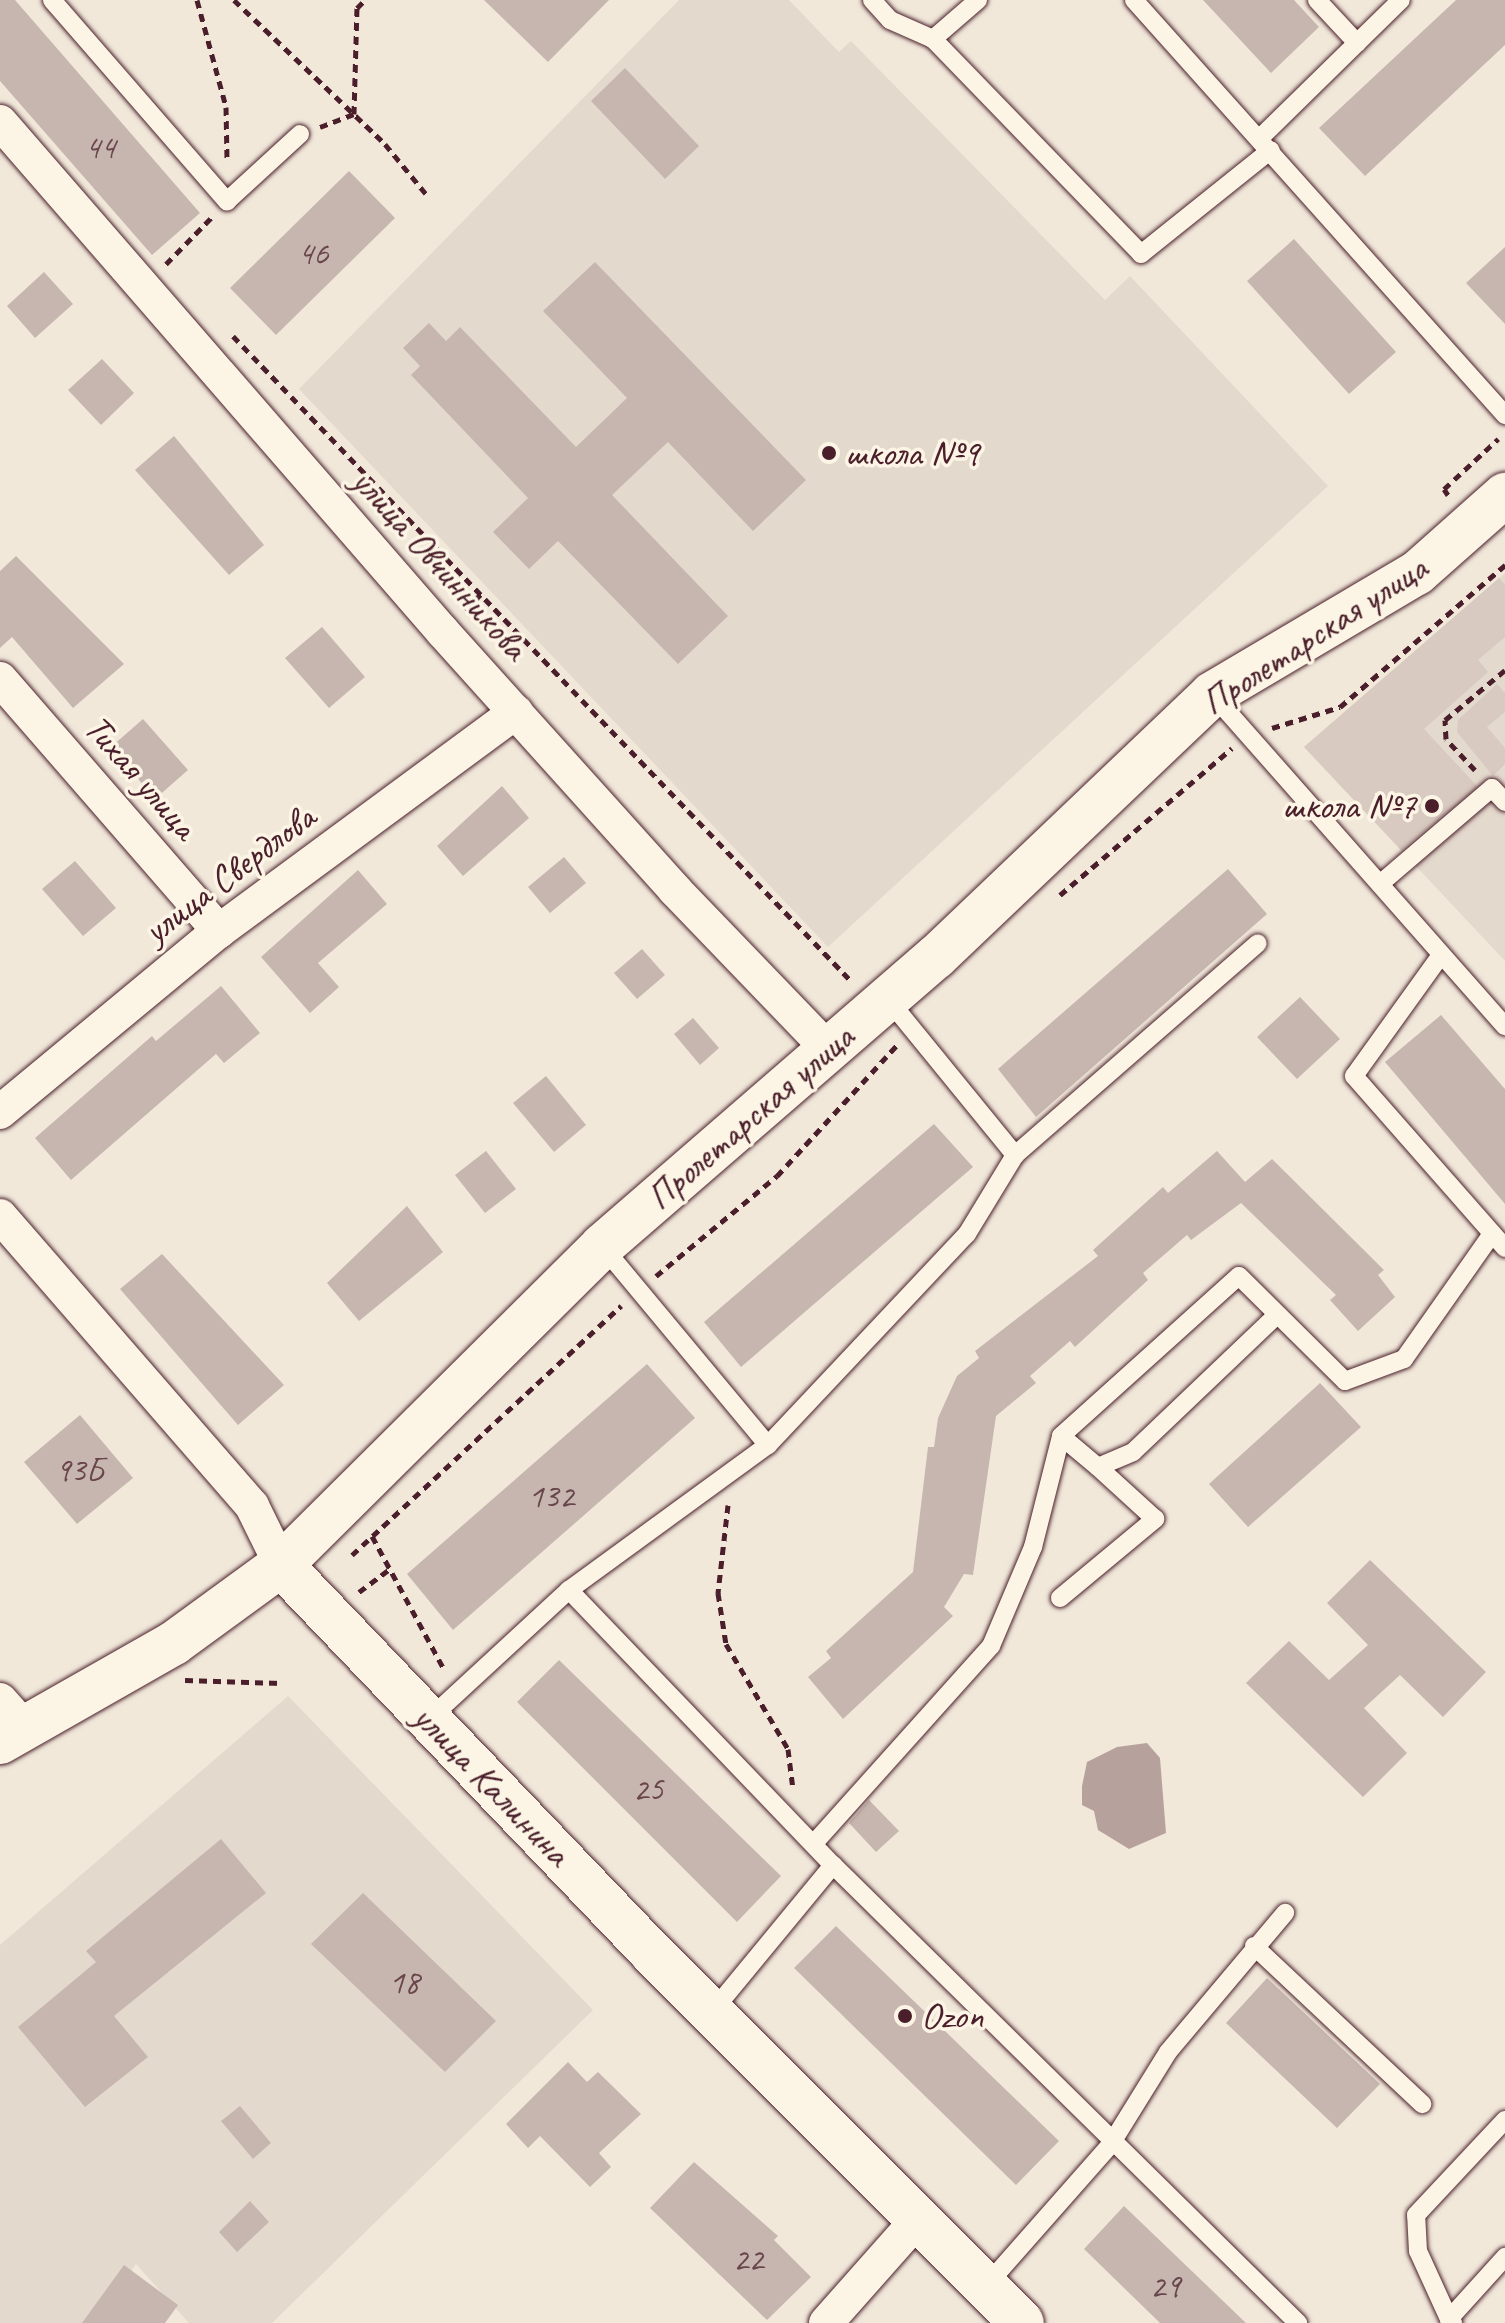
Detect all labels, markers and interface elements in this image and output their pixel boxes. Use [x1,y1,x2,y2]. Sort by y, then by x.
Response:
house number: 44 [85,127,115,167]
house number: 46 [298,233,328,273]
place label: школа №9 [845,430,979,476]
marker: школа №9 [820,444,838,462]
street label: улица Овчинникова [341,458,539,670]
street label: Пролетарская улица [1191,544,1437,726]
street label: Тихая улица [74,705,208,849]
place label: школа №7 [1282,783,1416,829]
street label: улица Свердлова [134,795,324,953]
marker: школа №7 [1423,797,1441,815]
street label: Пролетарская улица [636,1014,864,1220]
house number: 93Б [55,1450,103,1490]
house number: 132 [528,1476,574,1516]
street label: улица Калинина [403,1694,581,1876]
house number: 25 [633,1769,663,1809]
house number: 18 [389,1962,419,2002]
place label: Ozon [921,1993,983,2039]
marker: Ozon [896,2007,914,2025]
house number: 22 [733,2239,763,2279]
house number: 29 [1150,2266,1180,2306]

